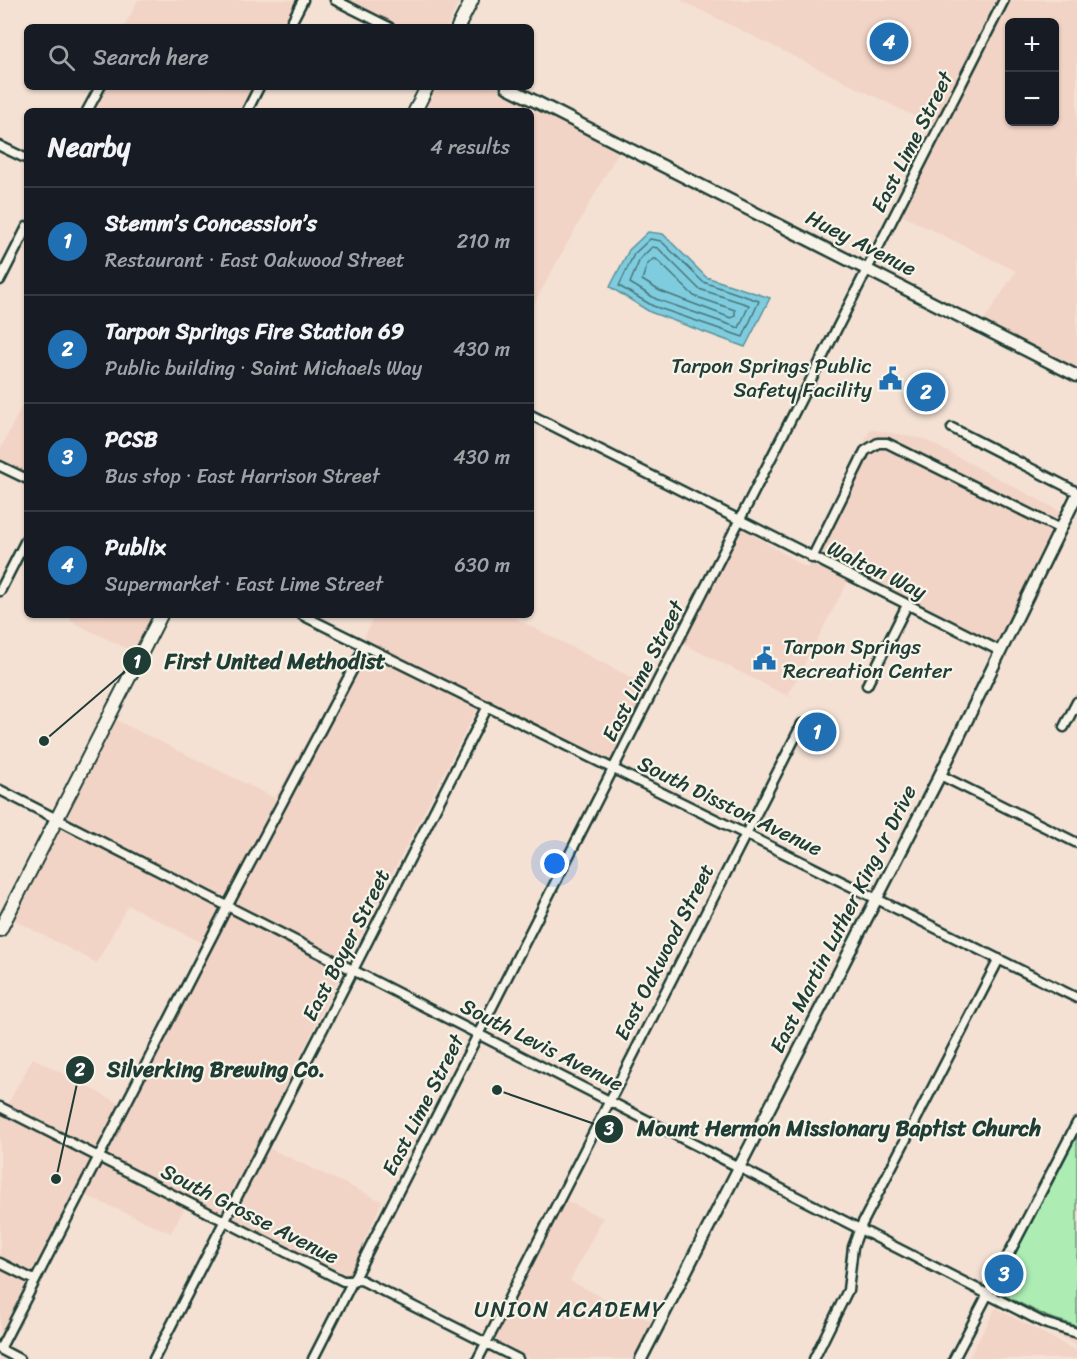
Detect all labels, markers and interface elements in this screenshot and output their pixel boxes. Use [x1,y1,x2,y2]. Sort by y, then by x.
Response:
map controls [1005,18,1059,126]
button: + [1005,18,1059,72]
pin: 4 [870,20,908,64]
search box [24,24,534,90]
text: Search here [93,38,209,77]
icon: search [45,41,78,74]
street label: East Lime Street [860,63,965,220]
button: − [1005,72,1059,126]
text: Nearby [48,124,130,170]
text: 4 results [430,130,510,165]
street label: Huey Avenue [799,199,923,287]
text: Stemm’s Concession’s [105,204,317,243]
text: 1 [63,224,72,259]
text: 210 m [457,224,510,259]
text: Restaurant · East Oakwood Street [105,243,405,278]
text: Tarpon Springs Fire Station 69 [105,312,404,351]
text: 2 [62,332,73,367]
text: 430 m [453,332,510,367]
place label: Tarpon Springs Public Safety Facility [671,347,872,409]
text: Public building · Saint Michaels Way [105,351,422,386]
public building icon: Tarpon Springs Public Safety Facility [877,365,903,391]
pin: 2 [906,370,946,414]
text: PCSB [105,420,158,459]
text: 3 [62,440,73,475]
text: 430 m [453,440,510,475]
text: Bus stop · East Harrison Street [105,459,380,494]
text: Publix [105,528,166,567]
street label: Walton Way [821,529,934,611]
text: 4 [61,548,74,583]
text: 630 m [454,548,510,583]
text: Supermarket · East Lime Street [105,567,383,602]
street label: East Lime Street [591,592,696,749]
place label: Tarpon Springs Recreation Center [783,628,952,690]
callout: First United Methodist [122,641,397,681]
text: First United Methodist [164,642,386,681]
text: 1 [133,646,141,678]
public building icon: Tarpon Springs Recreation Center [752,646,778,672]
pin: 1 [798,710,836,754]
street label: South Disston Avenue [631,745,829,867]
street label: East Martin Luther King Jr Drive [759,778,928,1060]
your location [540,849,569,878]
street label: East Oakwood Street [603,857,725,1047]
street label: East Boyer Street [291,862,401,1028]
street label: South Levis Avenue [454,987,631,1103]
street label: East Lime Street [371,1026,476,1183]
callout: Silverking Brewing Co. [65,1050,338,1090]
text: Silverking Brewing Co. [106,1050,325,1089]
text: 2 [74,1054,86,1086]
callout: Mount Hermon Missionary Baptist Church [594,1109,1054,1149]
text: Mount Hermon Missionary Baptist Church [636,1109,1041,1148]
text: 3 [603,1113,614,1145]
street label: South Grosse Avenue [154,1153,346,1276]
pin: 3 [984,1252,1024,1296]
district label: UNION ACADEMY [474,1290,666,1329]

